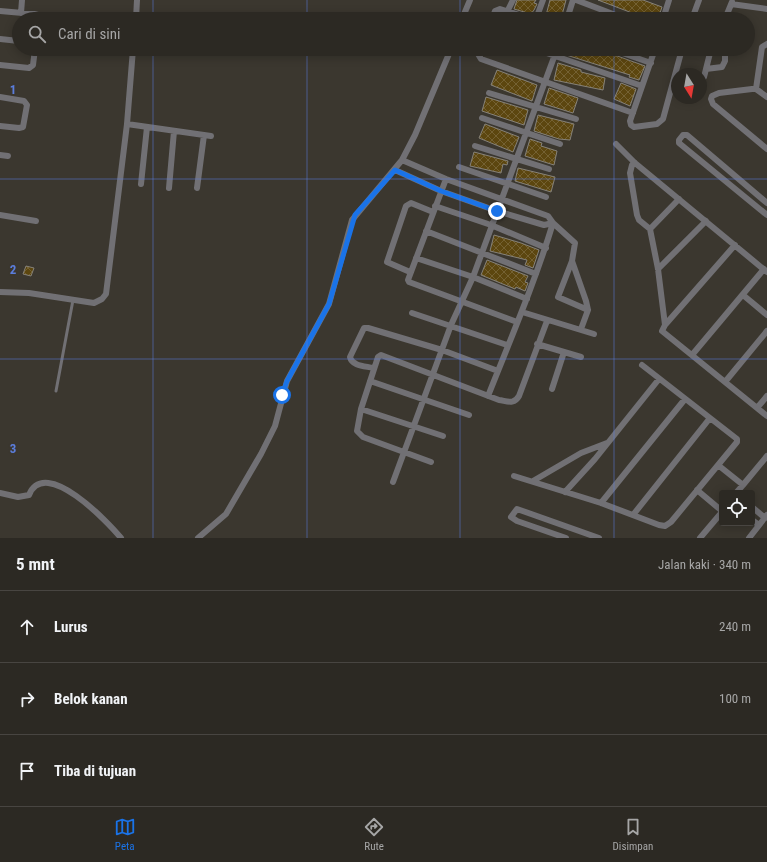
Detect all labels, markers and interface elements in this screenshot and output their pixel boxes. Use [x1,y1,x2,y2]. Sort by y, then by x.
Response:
search box [12,12,755,56]
icon: search [26,23,48,45]
text: Cari di sini [58,25,120,43]
north arrow [671,68,707,104]
text: 1 [10,82,16,97]
route end [488,202,506,220]
text: 2 [10,262,17,277]
route start [273,386,291,404]
text: 3 [10,441,16,456]
map controls [719,490,755,526]
button: locate [719,490,755,526]
text: 5 mnt [16,554,55,574]
text: Jalan kaki · 340 m [658,557,751,572]
icon: ahead [16,616,38,638]
text: Lurus [54,618,88,636]
text: 240 m [719,619,751,634]
icon: right [16,688,38,710]
text: Belok kanan [54,690,128,708]
text: 100 m [719,691,751,706]
icon: arrive [16,760,38,782]
text: Tiba di tujuan [54,762,136,780]
tab: Peta [114,816,136,853]
tab: Rute [363,816,385,853]
tab: Disimpan [613,816,653,853]

